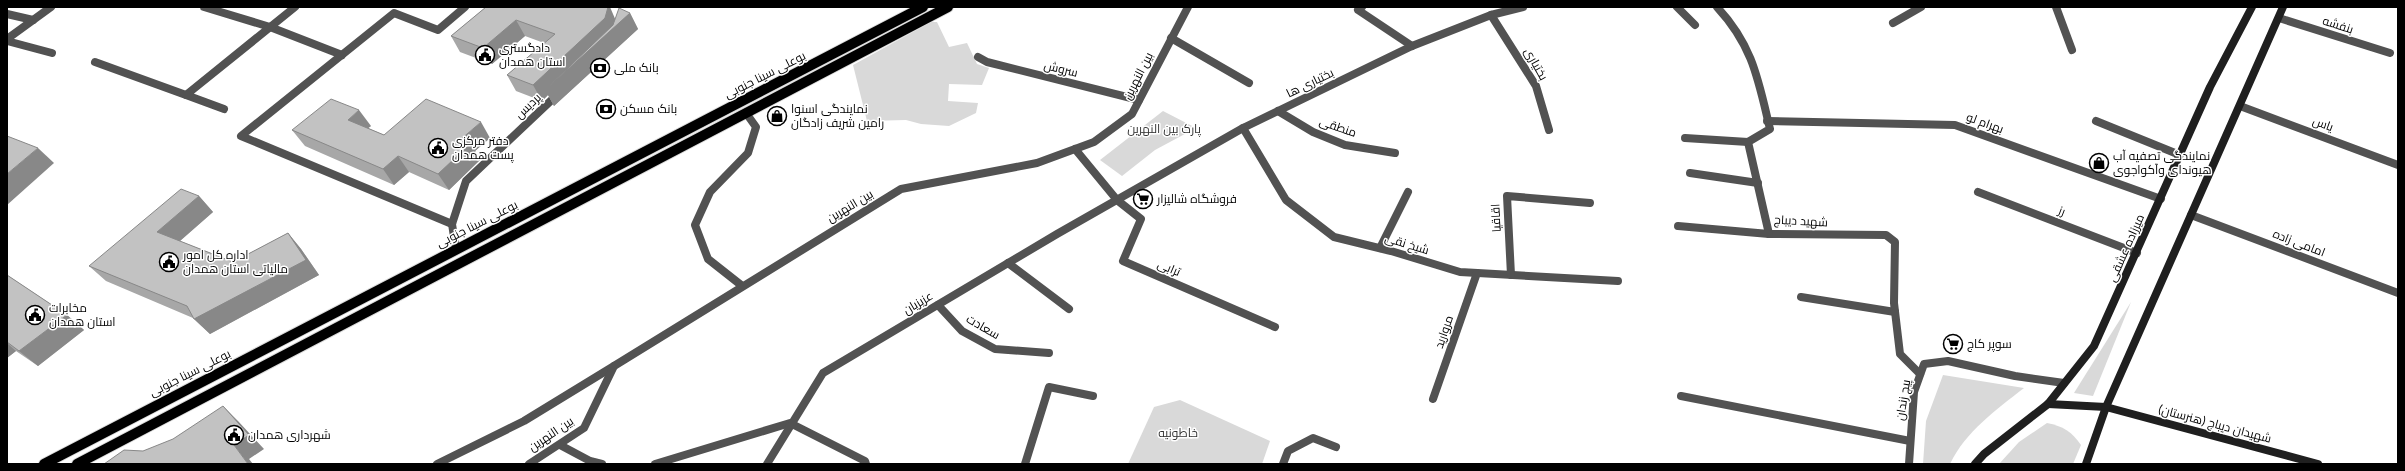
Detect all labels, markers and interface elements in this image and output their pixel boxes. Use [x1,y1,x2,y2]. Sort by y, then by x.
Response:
street label: بنفشه [2321,13,2356,37]
place label: دادگستری استان همدان [499,40,566,69]
public building icon: دادگستری استان همدان [474,44,496,66]
street label: بختیاری [1521,45,1551,83]
street label: بوعلی سینا جنوبی [722,48,808,101]
street label: بین النهرین [1119,49,1156,102]
bank icon: بانک ملی [589,57,611,79]
street label: سروش [1043,57,1080,80]
place label: بانک ملی [614,60,659,75]
street label: بختیاری ها [1284,65,1336,100]
street label: پردیس [511,89,546,123]
bank icon: بانک مسکن [595,98,617,120]
place label: بانک مسکن [620,101,677,116]
place label: نمایندگی اسنوا رامین شریف زادگان [791,101,884,130]
shop icon: نمایندگی اسنوا رامین شریف زادگان [766,105,788,127]
street label: بهرام لو [1964,109,2006,137]
street label: منطقی [1318,113,1359,140]
street label: یاس [2311,113,2336,134]
park label: پارک بین النهرین [1127,121,1202,138]
place label: دفتر مرکزی پست همدان [452,133,514,164]
public building icon: دفتر مرکزی پست همدان [427,137,449,159]
place label: نمایندگی تصفیه آب هیوندای وآکواجوی [2113,148,2211,177]
shop icon: نمایندگی تصفیه آب هیوندای وآکواجوی [2088,152,2110,174]
street label: بین النهرین [824,186,876,225]
supermarket icon: فروشگاه شالیزار [1132,188,1154,210]
place label: فروشگاه شالیزار [1156,191,1237,206]
street label: بوعلی سینا جنوبی [434,197,520,250]
street label: رز [2056,202,2068,219]
street label: اقاقیا [1487,203,1504,233]
street label: میرزاده عشقی [2104,211,2147,284]
street label: شهید دیباج [1774,212,1828,230]
street label: امامی زاده [2271,226,2328,259]
street label: شیخ نقی [1383,230,1431,258]
place label: اداره کل امور مالیاتی استان همدان [182,247,288,276]
public building icon: اداره کل امور مالیاتی استان همدان [158,251,180,273]
street label: ترابی [1155,256,1184,279]
street label: عزیزیان [900,288,935,317]
place label: مخابرات استان همدان [49,300,116,329]
public building icon: مخابرات استان همدان [24,304,46,326]
street label: سعادت [964,311,1003,342]
street label: مروارید [1431,313,1456,350]
supermarket icon: سوپر کاج [1942,333,1964,355]
place label: سوپر کاج [1967,336,2012,353]
street label: بوعلی سینا جنوبی [147,346,233,399]
street label: پیچ زندان [1892,378,1915,422]
street label: شهیدان دیباج (هنرستان) [2157,401,2273,447]
street label: بین النهرین [525,413,576,454]
public building icon: شهرداری همدان [223,424,245,446]
park label: خاطونیه [1158,425,1198,440]
place label: شهرداری همدان [248,427,331,442]

